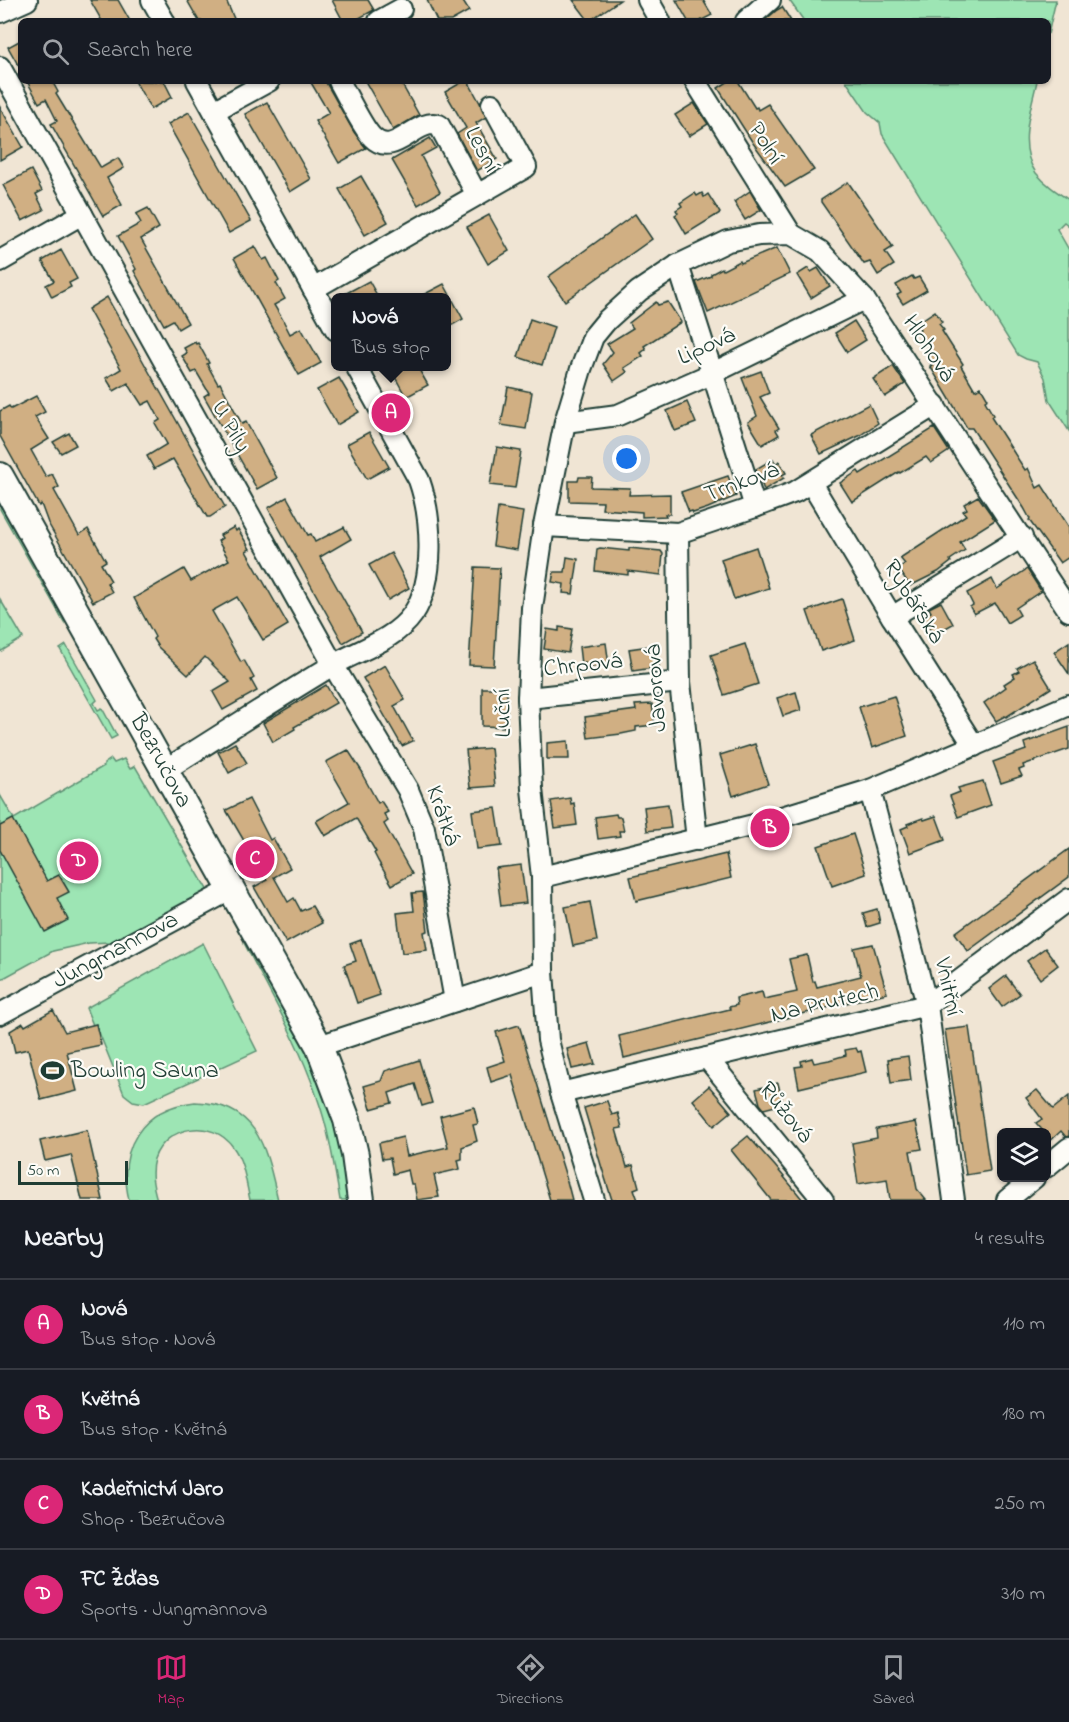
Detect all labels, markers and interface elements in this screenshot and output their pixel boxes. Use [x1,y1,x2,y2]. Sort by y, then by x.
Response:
search box [18,18,1051,84]
icon: search [39,35,72,68]
text: Search here [87,35,192,67]
street label: Polní [738,116,792,172]
street label: Lesní [454,121,508,179]
popup [331,293,451,371]
text: Nová [352,302,398,334]
street label: Hlohová [893,308,963,390]
street label: Lipová [672,318,742,376]
text: Bus stop [352,334,430,363]
pin: A [372,390,410,436]
street label: U Pily [200,394,259,460]
your location [612,444,641,473]
street label: Trnková [700,453,784,513]
street label: Rybářská [872,553,953,652]
street label: Javorová [636,643,678,733]
street label: Chrpová [542,644,624,688]
street label: Luční [486,688,522,738]
street label: Bezručova [119,706,200,815]
street label: Krátká [415,781,469,851]
pin: B [750,806,790,850]
pin: C [236,836,274,882]
pin: D [60,838,98,884]
street label: Jungmannova [47,903,185,999]
street label: Vnitřní [924,953,970,1020]
street label: Na Prutech [768,975,882,1033]
place label: Bowling Sauna [70,1054,219,1089]
sports icon: Bowling Sauna [40,1058,66,1084]
street label: Růžová [749,1074,821,1152]
map controls [997,1128,1051,1182]
button: layers [997,1128,1051,1182]
scale bar [18,1158,128,1186]
text: 50 m [27,1159,59,1183]
text: Nearby [24,1220,103,1258]
text: 4 results [975,1225,1045,1254]
text: Nová [81,1294,127,1326]
text: A [37,1310,50,1339]
text: 110 m [1003,1310,1045,1339]
text: Bus stop · Nová [81,1326,215,1355]
text: Květná [81,1384,139,1416]
text: B [37,1400,50,1429]
text: 180 m [1002,1400,1045,1429]
text: Bus stop · Květná [81,1416,227,1445]
text: Kadeřnictví Jaro [81,1474,223,1506]
text: C [38,1490,49,1519]
text: 250 m [994,1490,1045,1519]
text: Shop · Bezručova [81,1506,225,1535]
text: FC Žďas [81,1564,159,1596]
text: D [36,1580,51,1609]
text: 310 m [1001,1580,1045,1609]
text: Sports · Jungmannova [81,1596,267,1625]
tab: Map [155,1651,188,1711]
tab: Directions [497,1651,563,1711]
tab: Saved [873,1651,914,1711]

